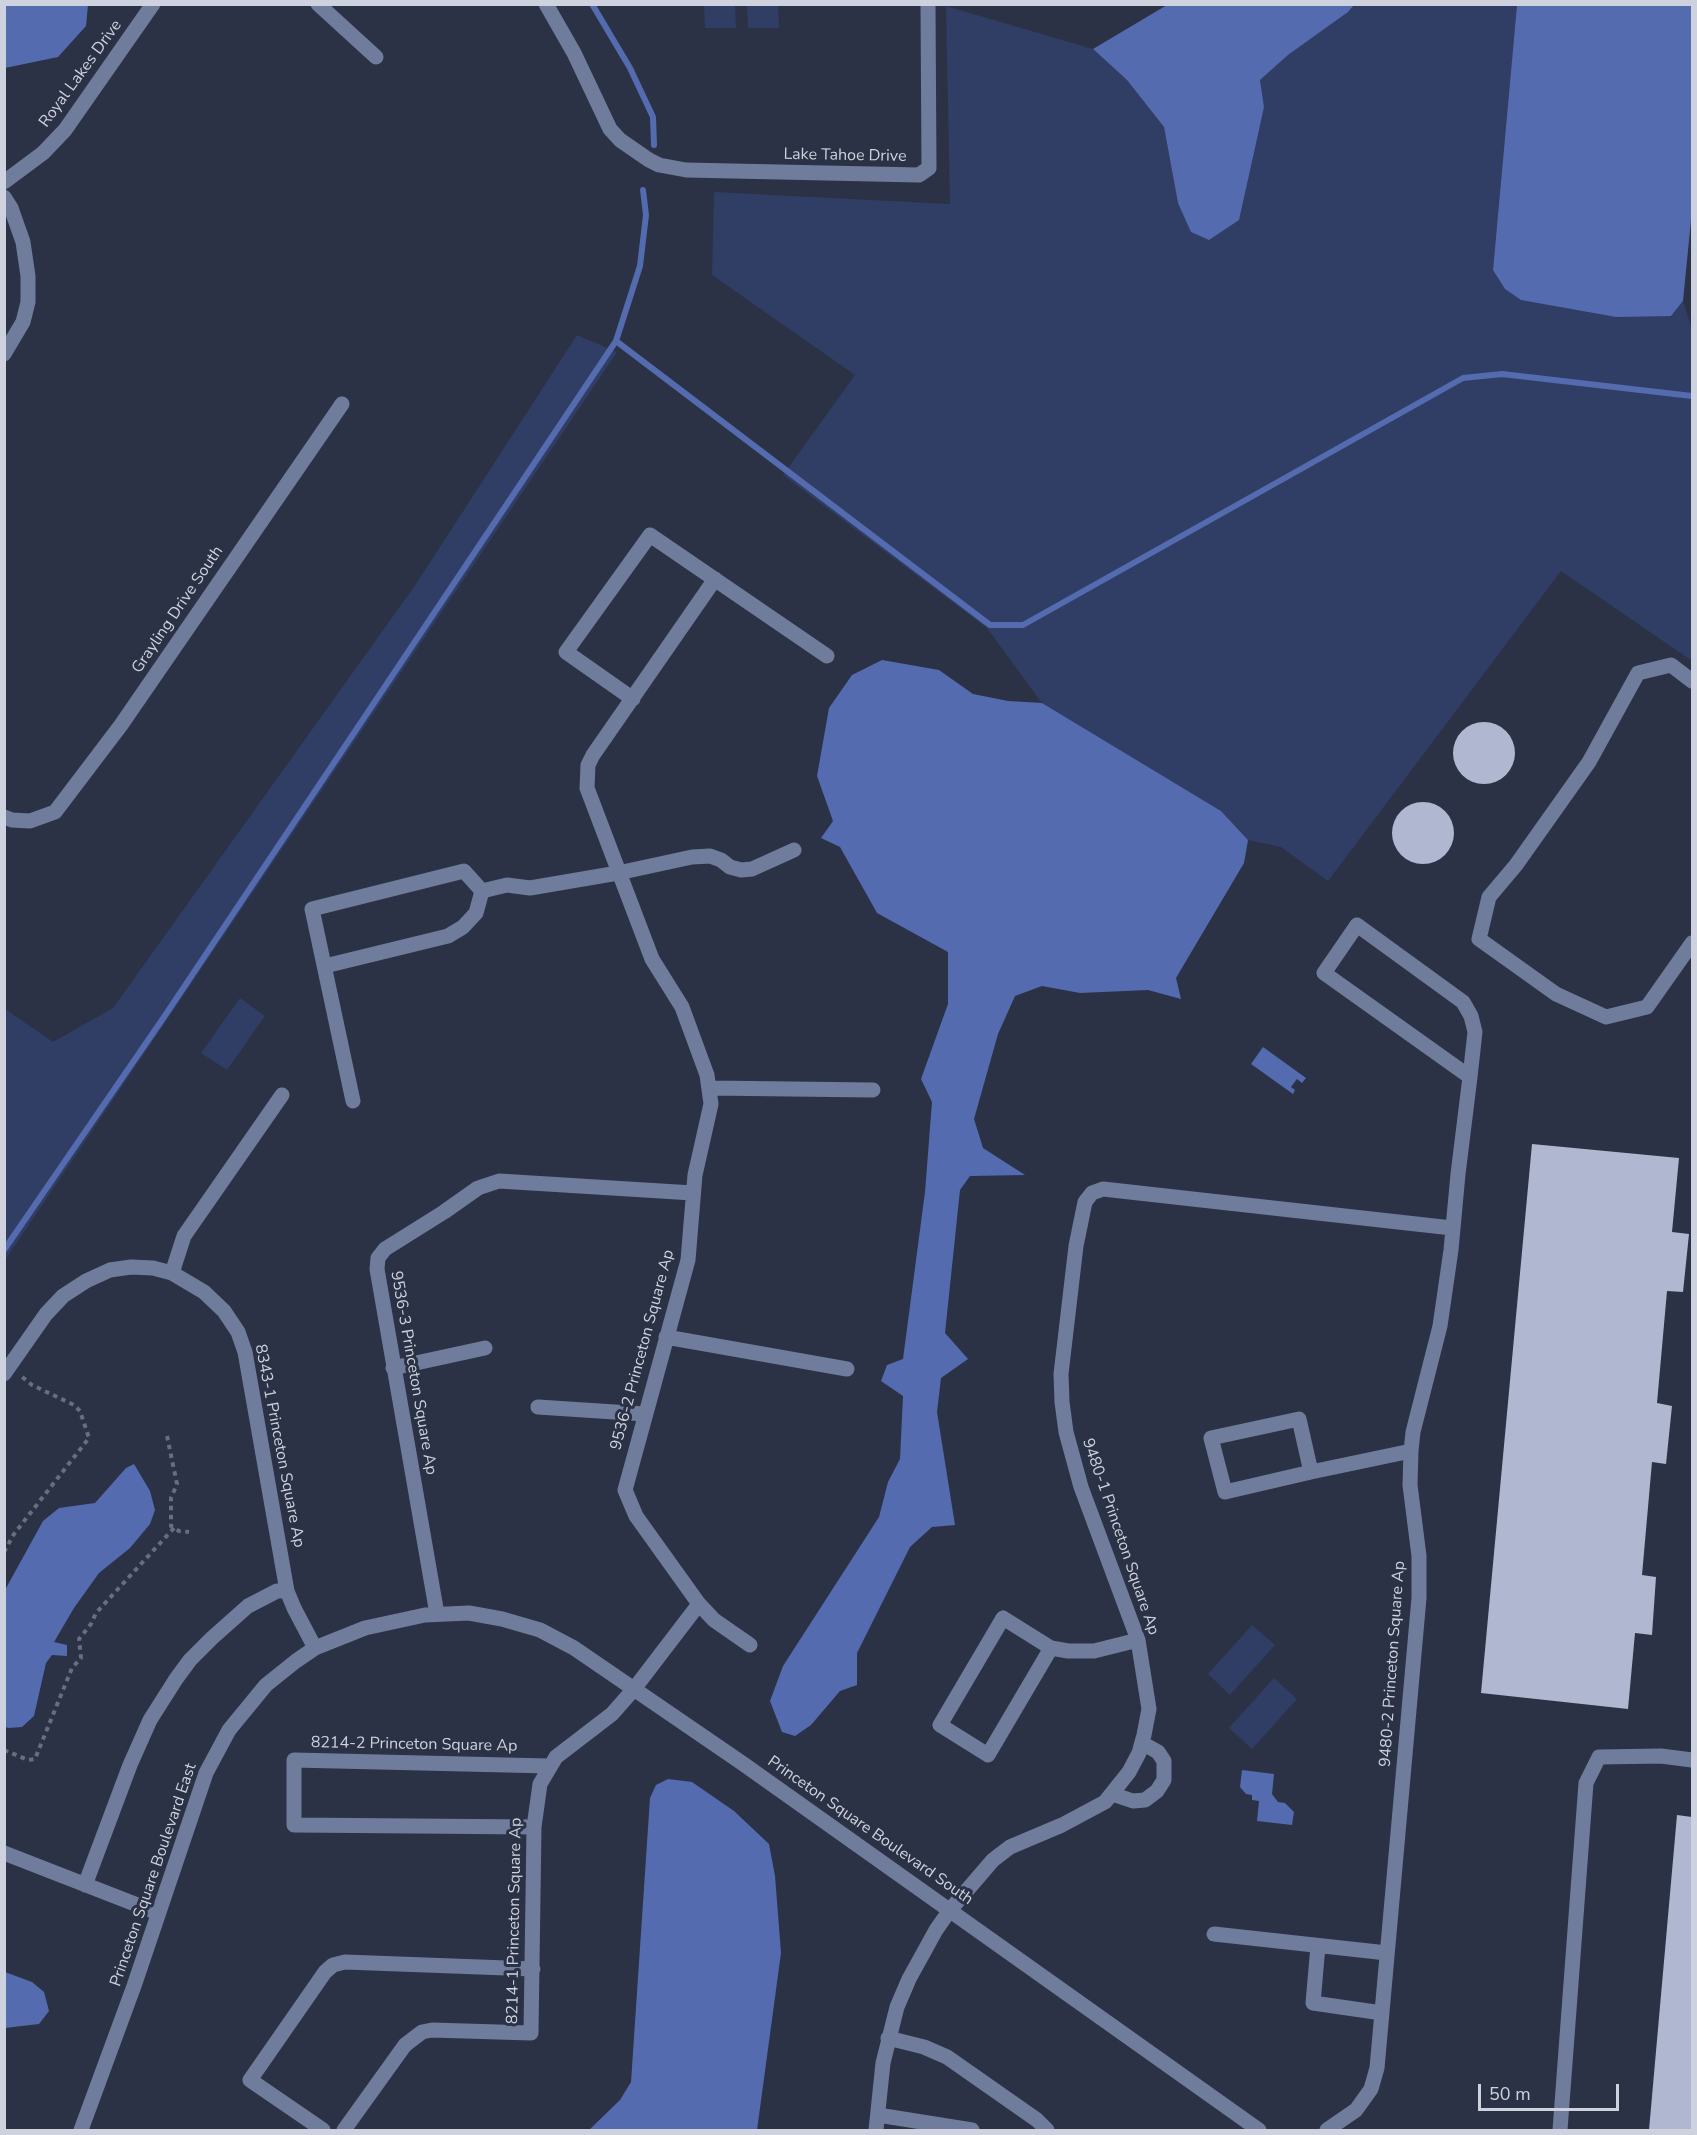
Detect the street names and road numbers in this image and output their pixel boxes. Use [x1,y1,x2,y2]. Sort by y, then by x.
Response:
street label: Royal Lakes Drive [36,17,126,131]
street label: Lake Tahoe Drive [783,145,907,167]
street label: Grayling Drive South [128,543,228,677]
street label: 9536-2 Princeton Square Ap [607,1248,679,1452]
street label: 9536-3 Princeton Square Ap [386,1270,440,1476]
street label: 8343-1 Princeton Square Ap [250,1343,308,1549]
street label: 9480-1 Princeton Square Ap [1077,1436,1163,1638]
street label: 9480-2 Princeton Square Ap [1376,1560,1410,1768]
street label: 8214-2 Princeton Square Ap [311,1734,517,1756]
street label: Princeton Square Boulevard South [764,1752,976,1910]
street label: Princeton Square Boulevard East [107,1761,201,1989]
street label: 8214-1 Princeton Square Ap [504,1818,526,2024]

